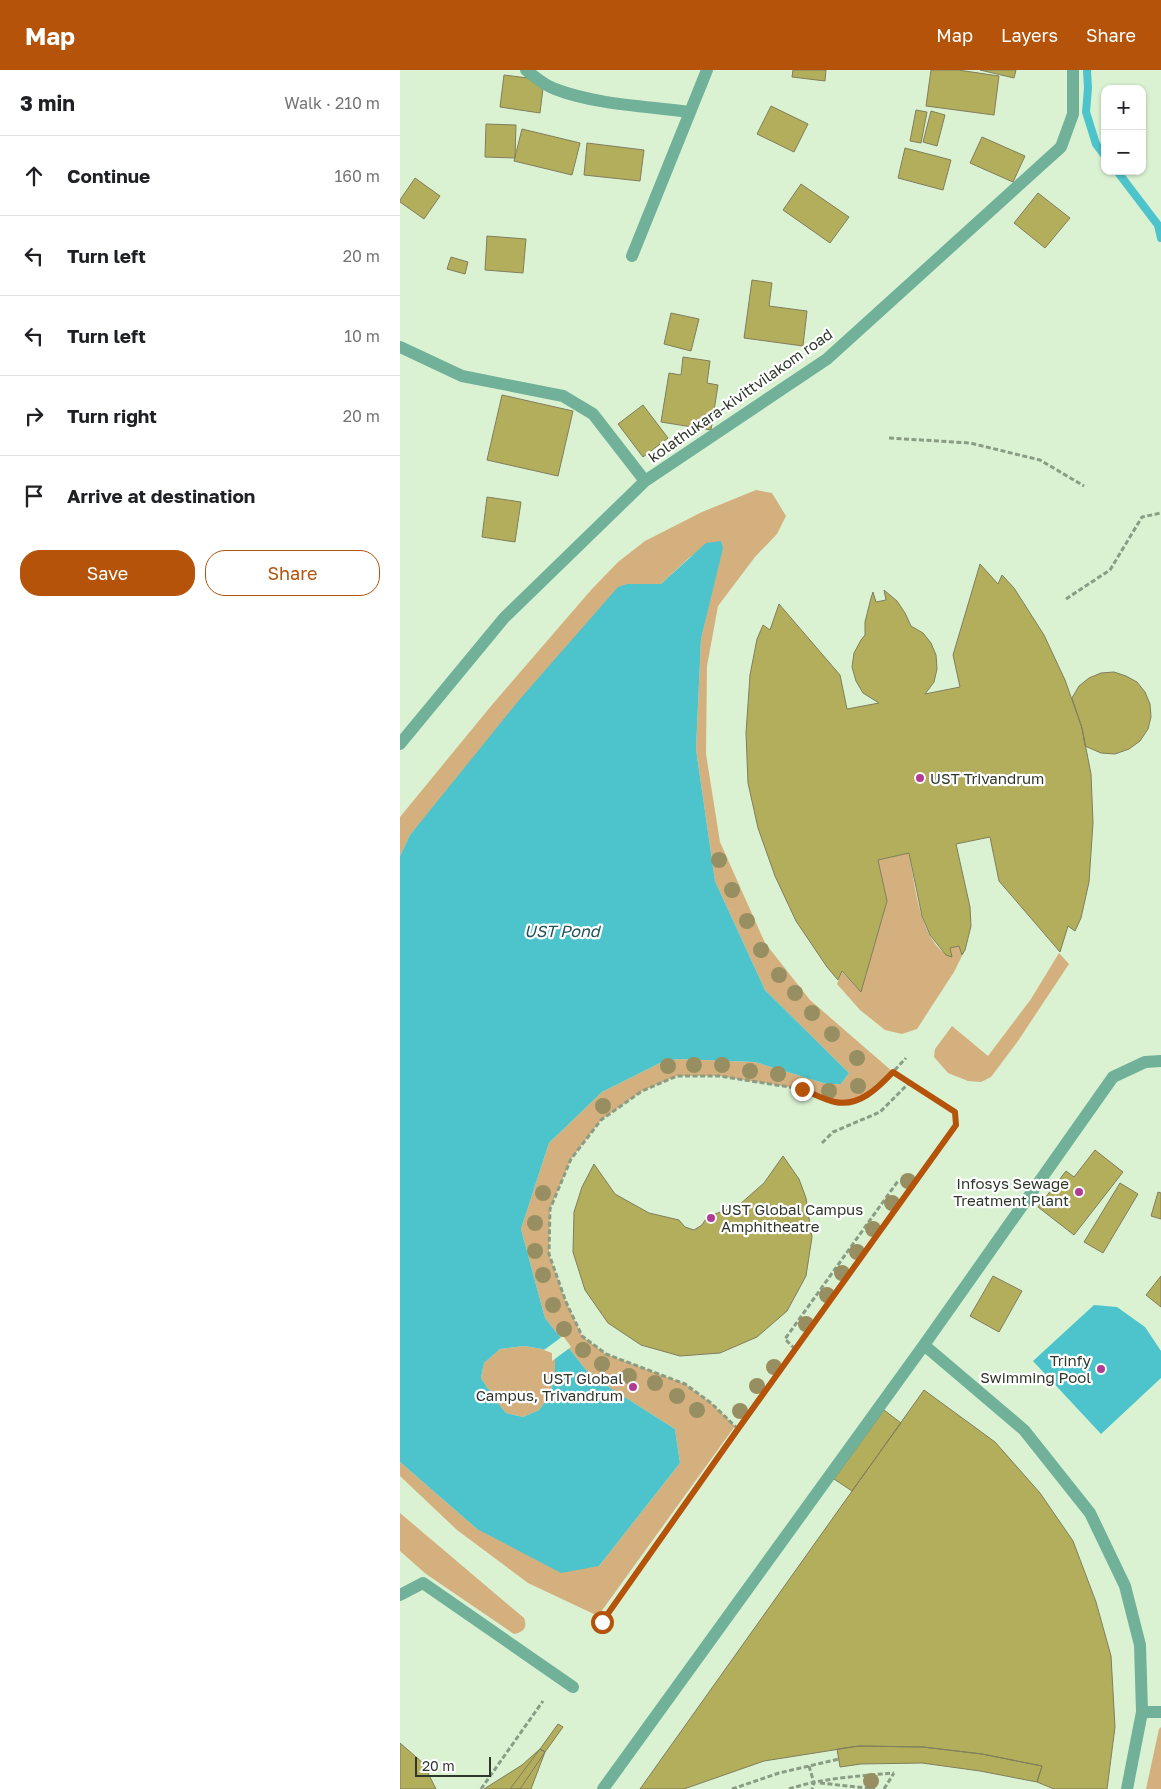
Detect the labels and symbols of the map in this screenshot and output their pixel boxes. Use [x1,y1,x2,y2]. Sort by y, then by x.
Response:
street label: kolathukara-kivittvilakom road [644,324,836,466]
place label: UST Trivandrum [930,769,1044,787]
marker: UST Trivandrum [914,772,926,784]
water label: UST Pond [524,921,602,941]
route end [791,1078,814,1101]
place label: Infosys Sewage Treatment Plant [953,1174,1069,1209]
marker: Infosys Sewage Treatment Plant [1073,1186,1085,1198]
place label: UST Global Campus Amphitheatre [721,1200,863,1235]
marker: UST Global Campus Amphitheatre [705,1212,717,1224]
place label: Trinfy Swimming Pool [980,1351,1092,1386]
marker: Trinfy Swimming Pool [1095,1363,1107,1375]
place label: UST Global Campus, Trivandrum [476,1369,623,1404]
marker: UST Global Campus, Trivandrum [627,1381,639,1393]
route start [591,1611,614,1634]
scale bar [415,1754,491,1777]

